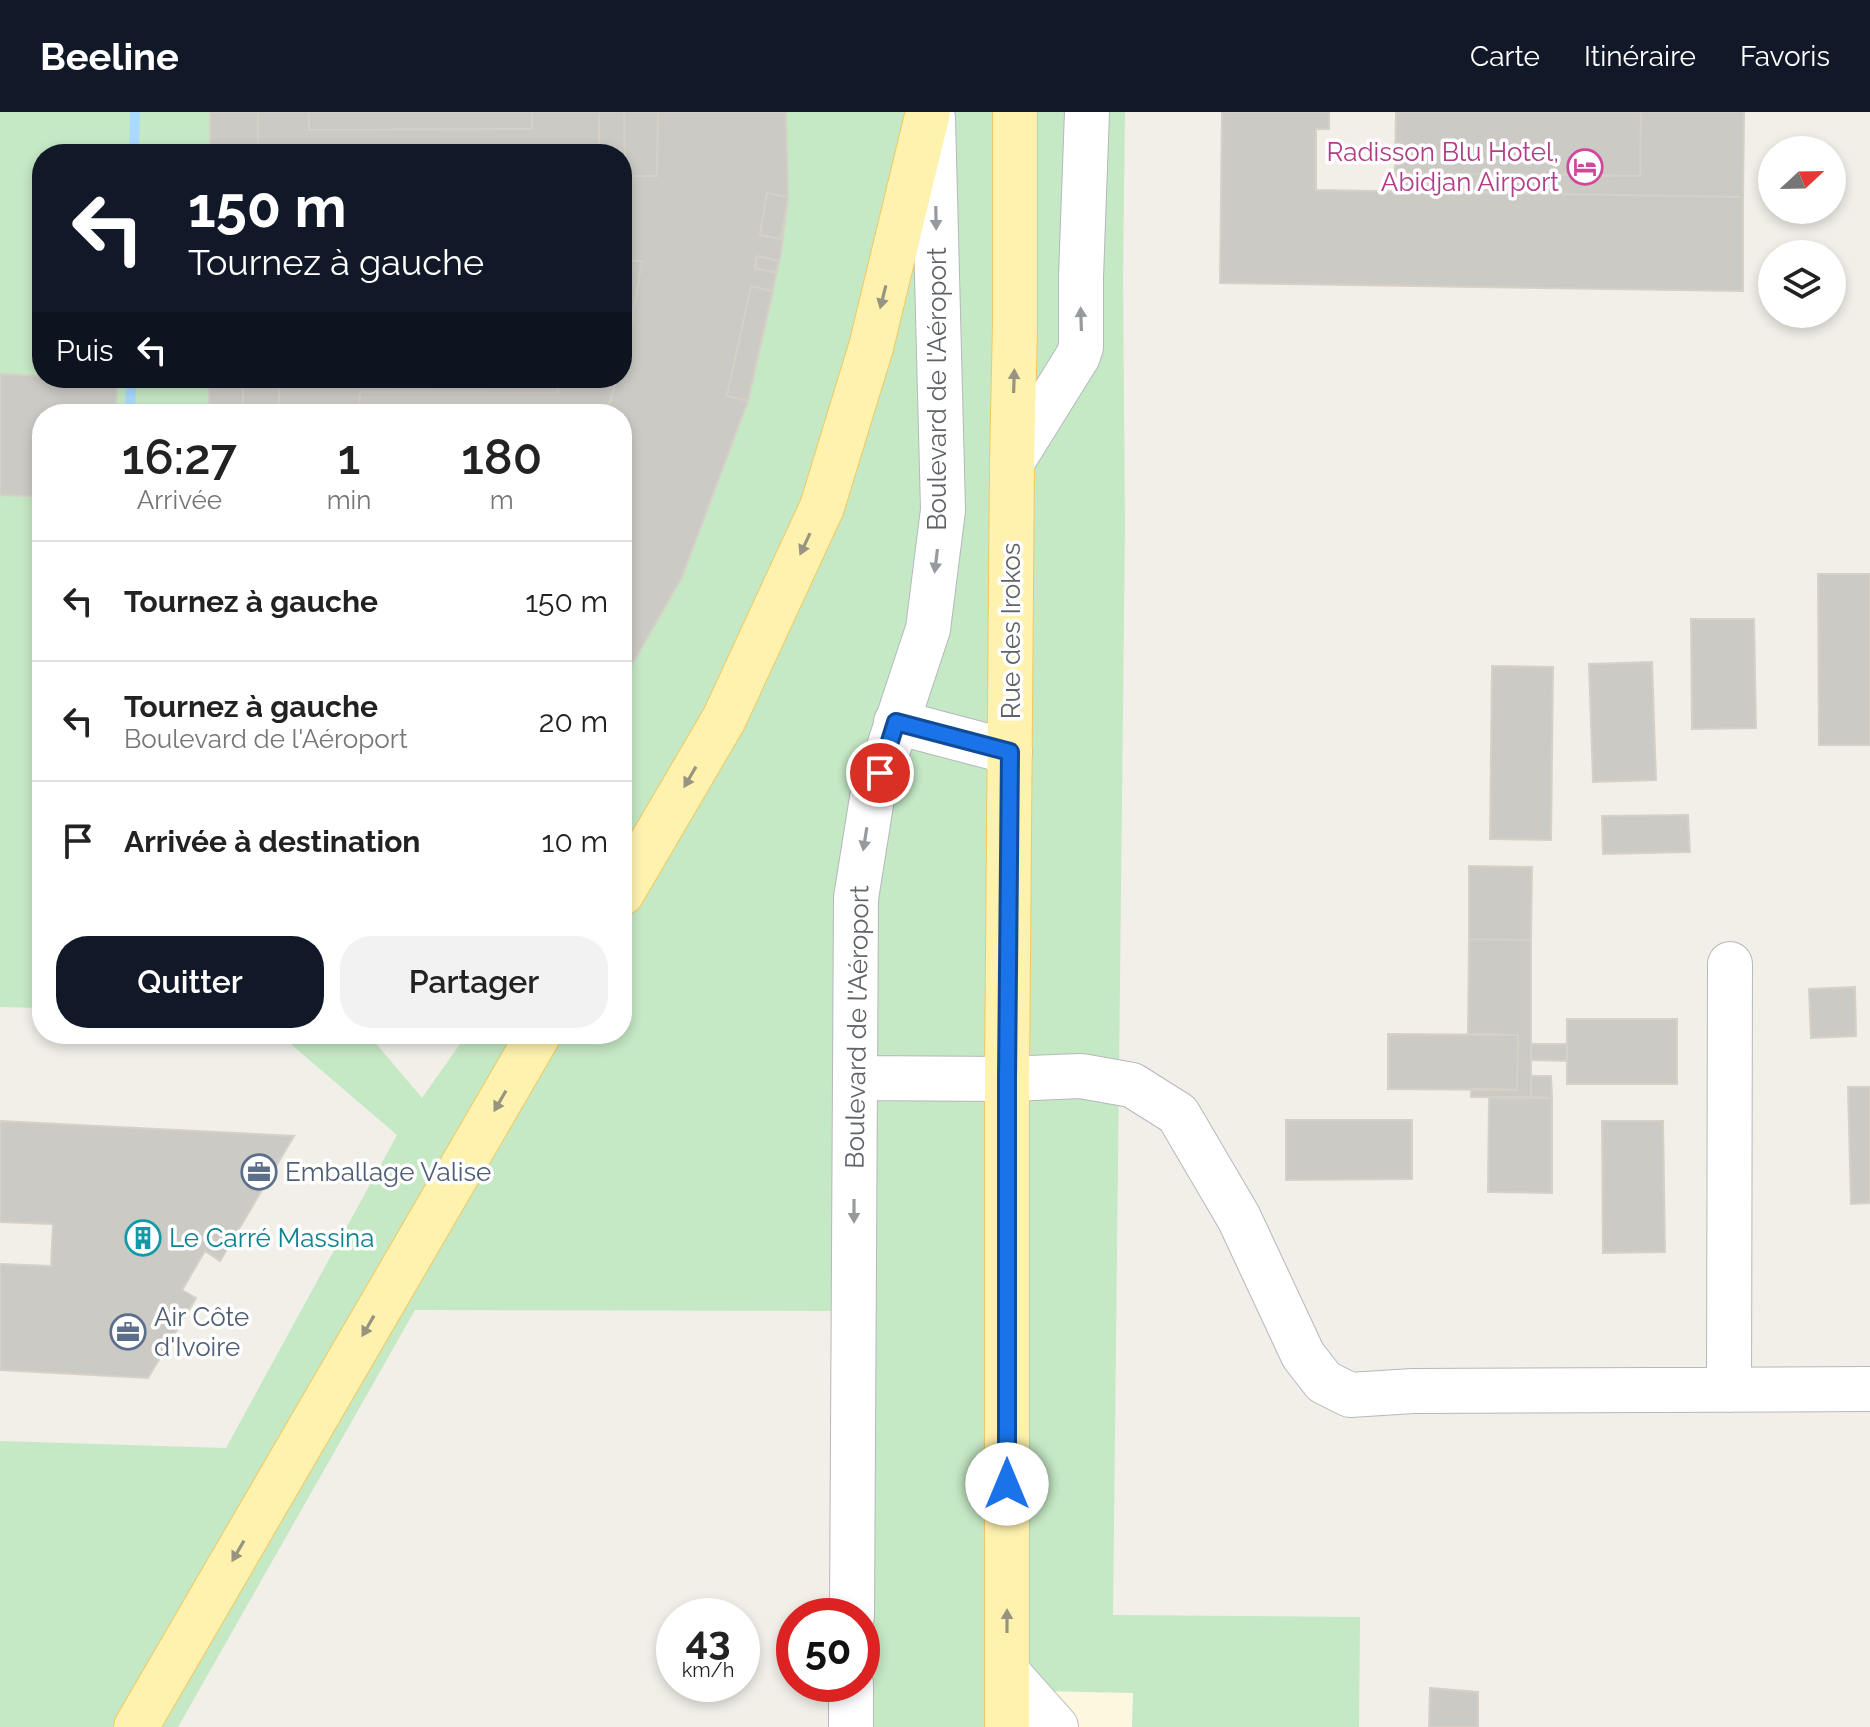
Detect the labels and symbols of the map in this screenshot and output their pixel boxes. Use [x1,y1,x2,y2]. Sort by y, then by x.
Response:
north arrow [1758,136,1846,224]
place label: Radisson Blu Hotel, Abidjan Airport [1326,137,1559,197]
hotel icon: Radisson Blu Hotel, Abidjan Airport [1566,148,1604,186]
one-way arrow [929,206,942,231]
street label: Boulevard de l'Aéroport [922,247,952,531]
one-way arrow [877,284,889,309]
one-way arrow [1074,306,1087,331]
one-way arrow [1007,368,1020,393]
one-way arrow [798,532,812,556]
street label: Rue des Irokos [996,543,1026,719]
one-way arrow [929,549,942,574]
pin [846,739,914,807]
one-way arrow [683,766,697,788]
one-way arrow [858,827,871,852]
street label: Boulevard de l'Aéroport [840,885,874,1169]
one-way arrow [493,1090,507,1112]
office icon: Emballage Valise [240,1153,278,1191]
place label: Emballage Valise [285,1157,491,1187]
one-way arrow [848,1199,860,1224]
building icon: Le Carré Massina [124,1219,162,1257]
place label: Le Carré Massina [169,1223,374,1253]
place label: Air Côte d'Ivoire [154,1302,249,1362]
office icon: Air Côte d'Ivoire [109,1313,147,1351]
one-way arrow [361,1314,375,1337]
position arrow [965,1442,1049,1526]
one-way arrow [231,1539,245,1562]
speed limit sign: 50 [776,1598,880,1702]
one-way arrow [1001,1608,1013,1633]

